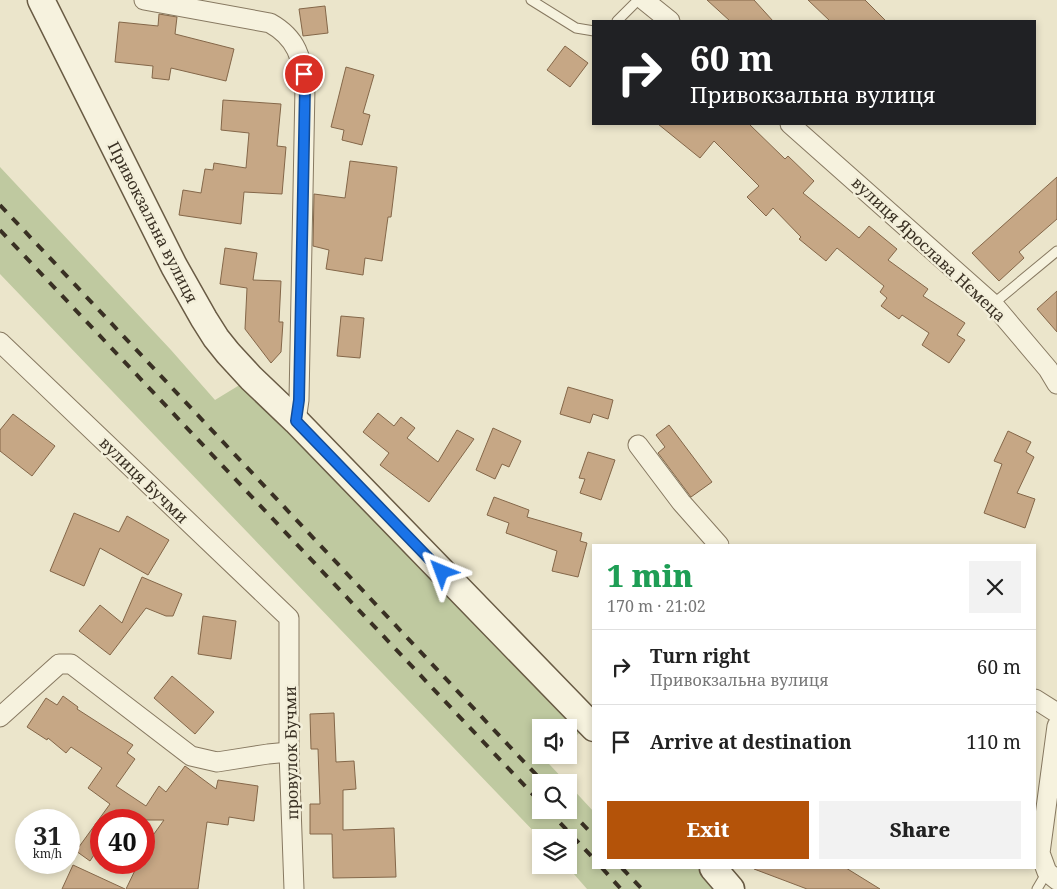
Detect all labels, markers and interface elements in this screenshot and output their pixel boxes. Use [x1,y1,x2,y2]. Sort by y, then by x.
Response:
text: 60 m [690,34,773,81]
icon: right [607,40,672,105]
pin [283,53,325,95]
icon: arrive [290,60,318,88]
text: Привокзальна вулиця [690,79,935,109]
street label: Привокзальна вулиця [103,137,203,307]
street label: вулиця Ярослава Нємеца [847,172,1011,326]
street label: вулиця Бучми [95,432,193,528]
position arrow [415,545,467,597]
text: 1 min [607,555,693,596]
button: close [969,561,1021,613]
text: 170 m · 21:02 [607,595,706,617]
text: Turn right [650,643,750,669]
icon: right [607,653,635,681]
text: 60 m [977,654,1021,680]
text: Привокзальна вулиця [650,669,829,691]
street label: провулок Бучми [279,686,303,820]
map controls [532,719,577,874]
button: sound [532,719,577,764]
icon: arrive [607,728,635,756]
text: Arrive at destination [650,729,852,755]
text: 110 m [966,729,1021,755]
button: search [532,774,577,819]
button: Exit [607,801,809,859]
button: Share [819,801,1021,859]
speed limit sign: 40 [90,809,155,874]
text: 31 [33,818,62,852]
button: layers [532,829,577,874]
text: km/h [33,845,62,862]

